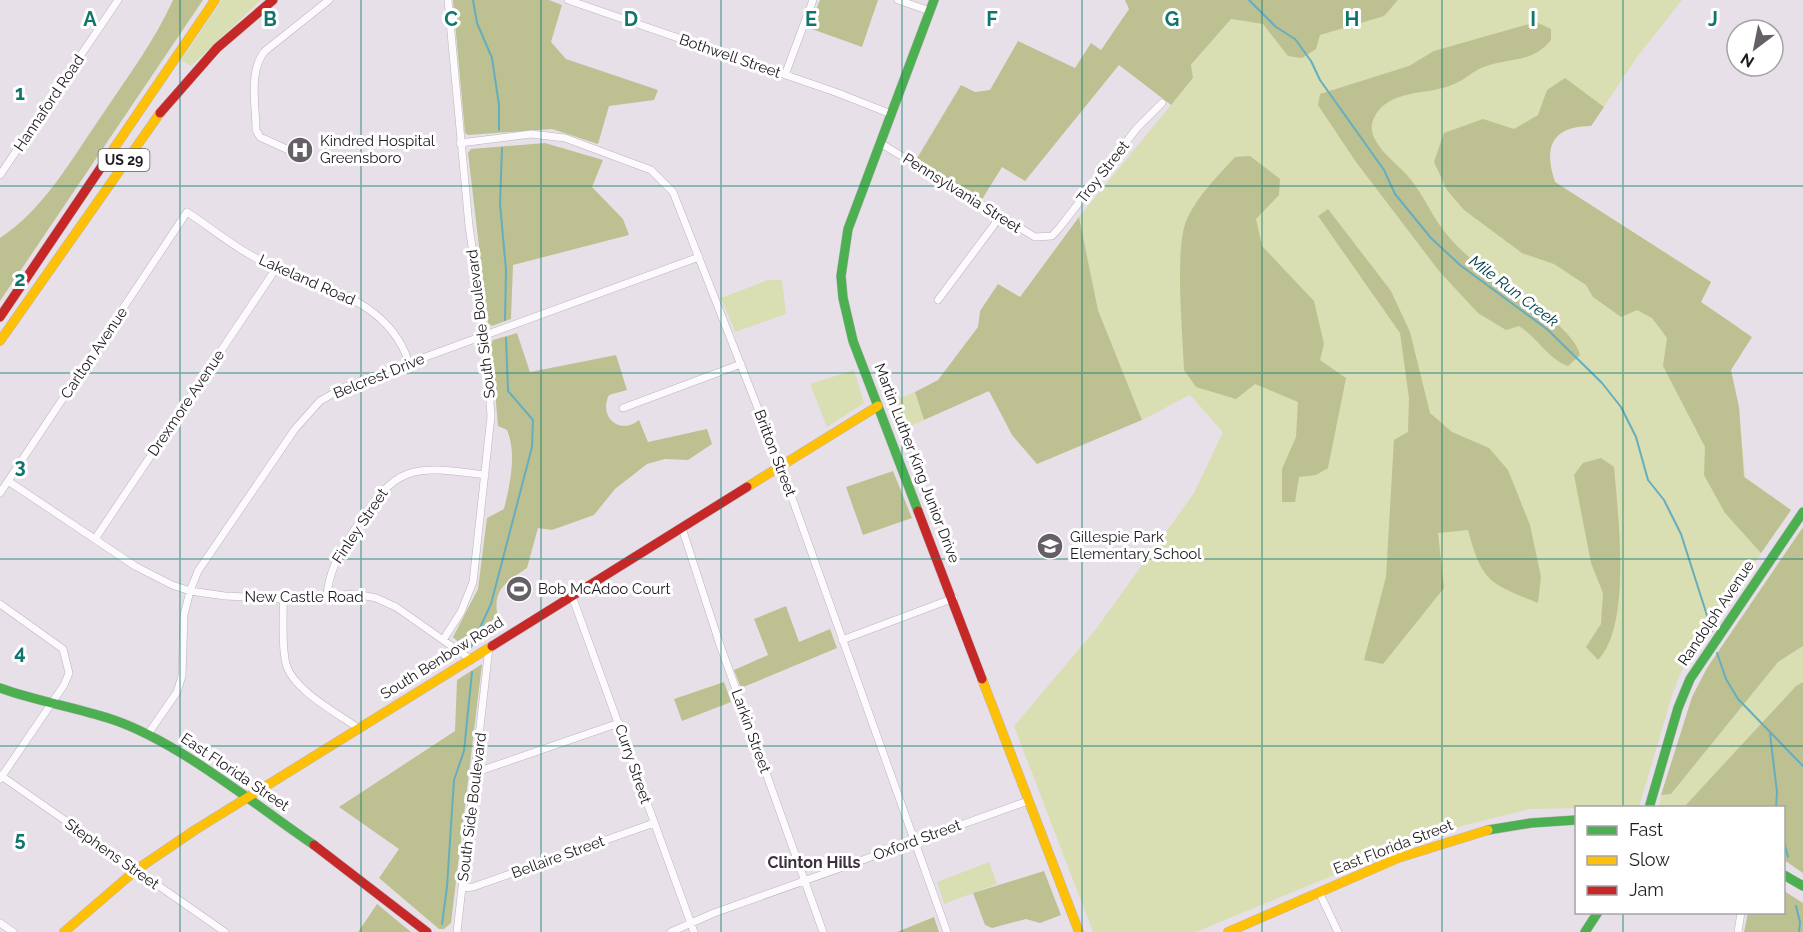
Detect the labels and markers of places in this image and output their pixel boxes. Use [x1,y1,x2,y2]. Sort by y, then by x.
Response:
place label: Kindred Hospital Greensboro [320,132,436,167]
hospital icon: Kindred Hospital Greensboro [285,135,315,165]
place label: Gillespie Park Elementary School [1070,528,1202,563]
school or university icon: Gillespie Park Elementary School [1035,531,1065,561]
sports icon: Bob McAdoo Court [504,574,534,604]
place label: Bob McAdoo Court [538,580,671,598]

